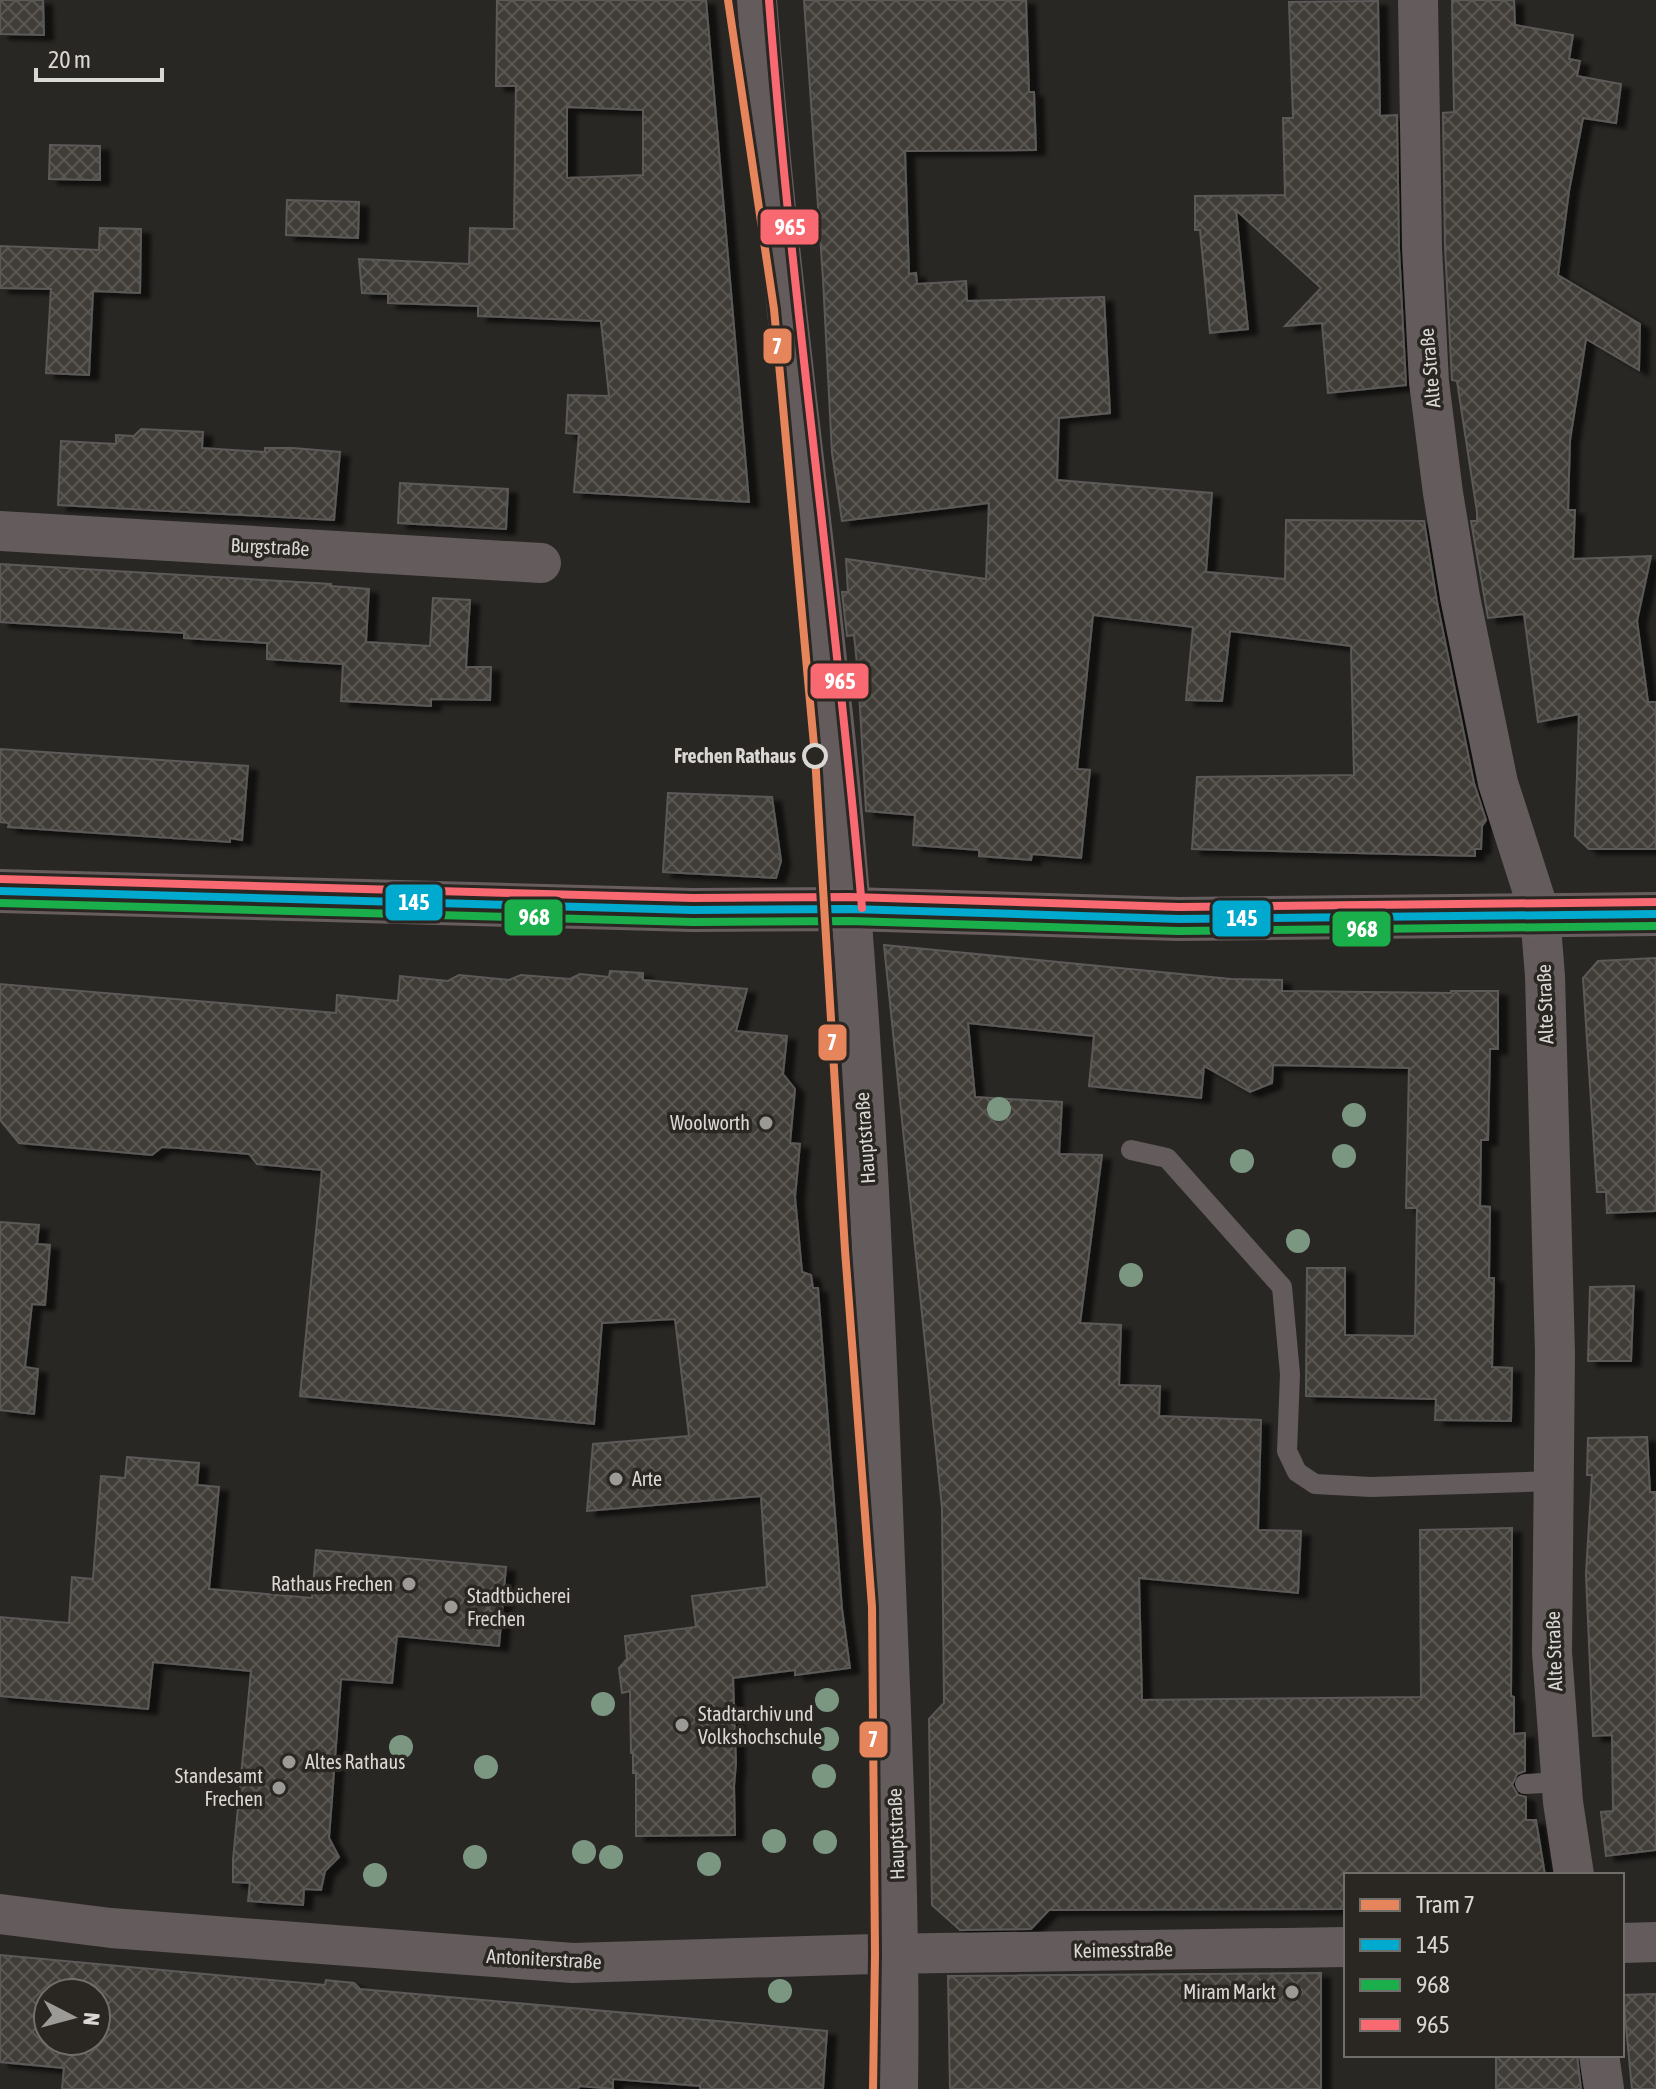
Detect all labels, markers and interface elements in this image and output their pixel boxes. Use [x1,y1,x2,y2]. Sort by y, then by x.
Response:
scale bar [36,32,162,82]
text: 20 m [48,46,91,73]
line badge: 965 [759,208,820,246]
text: 965 [774,214,806,240]
line badge: 7 [762,327,793,365]
street label: Alte Straße [1415,327,1444,409]
text: 7 [772,333,782,359]
street label: Burgstraße [230,533,310,560]
line badge: 965 [809,662,870,700]
text: 965 [824,668,856,694]
place label: Frechen Rathaus [674,744,796,767]
marker: Frechen Rathaus [803,744,827,768]
line badge: 145 [384,883,444,922]
text: 145 [398,889,430,915]
line badge: 968 [503,898,564,937]
line badge: 145 [1211,899,1272,938]
text: 968 [518,904,550,930]
text: 145 [1226,905,1258,931]
line badge: 968 [1331,910,1392,948]
text: 968 [1346,916,1378,942]
street label: Alte Straße [1532,964,1557,1044]
line badge: 7 [817,1023,848,1062]
text: 7 [827,1029,837,1055]
street label: Hauptstraße [850,1091,879,1185]
place label: Woolworth [670,1111,750,1134]
marker: Woolworth [757,1114,775,1132]
place label: Arte [632,1467,662,1490]
marker: Arte [607,1470,625,1488]
place label: Rathaus Frechen [271,1572,393,1595]
marker: Rathaus Frechen [400,1575,418,1593]
place label: Stadtbücherei Frechen [467,1584,571,1630]
marker: Stadtbücherei Frechen [442,1598,460,1616]
street label: Alte Straße [1541,1611,1566,1691]
place label: Stadtarchiv und Volkshochschule [698,1702,822,1748]
marker: Stadtarchiv und Volkshochschule [673,1716,691,1734]
line badge: 7 [858,1720,889,1759]
text: 7 [868,1726,878,1752]
place label: Altes Rathaus [305,1750,405,1773]
marker: Altes Rathaus [280,1753,298,1771]
place label: Standesamt Frechen [175,1764,263,1810]
marker: Standesamt Frechen [270,1779,288,1797]
street label: Hauptstraße [882,1788,909,1880]
legend [1344,1873,1624,2057]
text: Tram 7 [1416,1891,1475,1918]
text: 145 [1416,1931,1450,1958]
street label: Keimesstraße [1073,1937,1173,1962]
street label: Antoniterstraße [486,1944,602,1973]
text: 968 [1416,1971,1450,1998]
north arrow [32,1977,112,2057]
place label: Miram Markt [1183,1980,1276,2003]
marker: Miram Markt [1283,1983,1301,2001]
text: N [78,2011,105,2027]
text: 965 [1416,2011,1450,2038]

